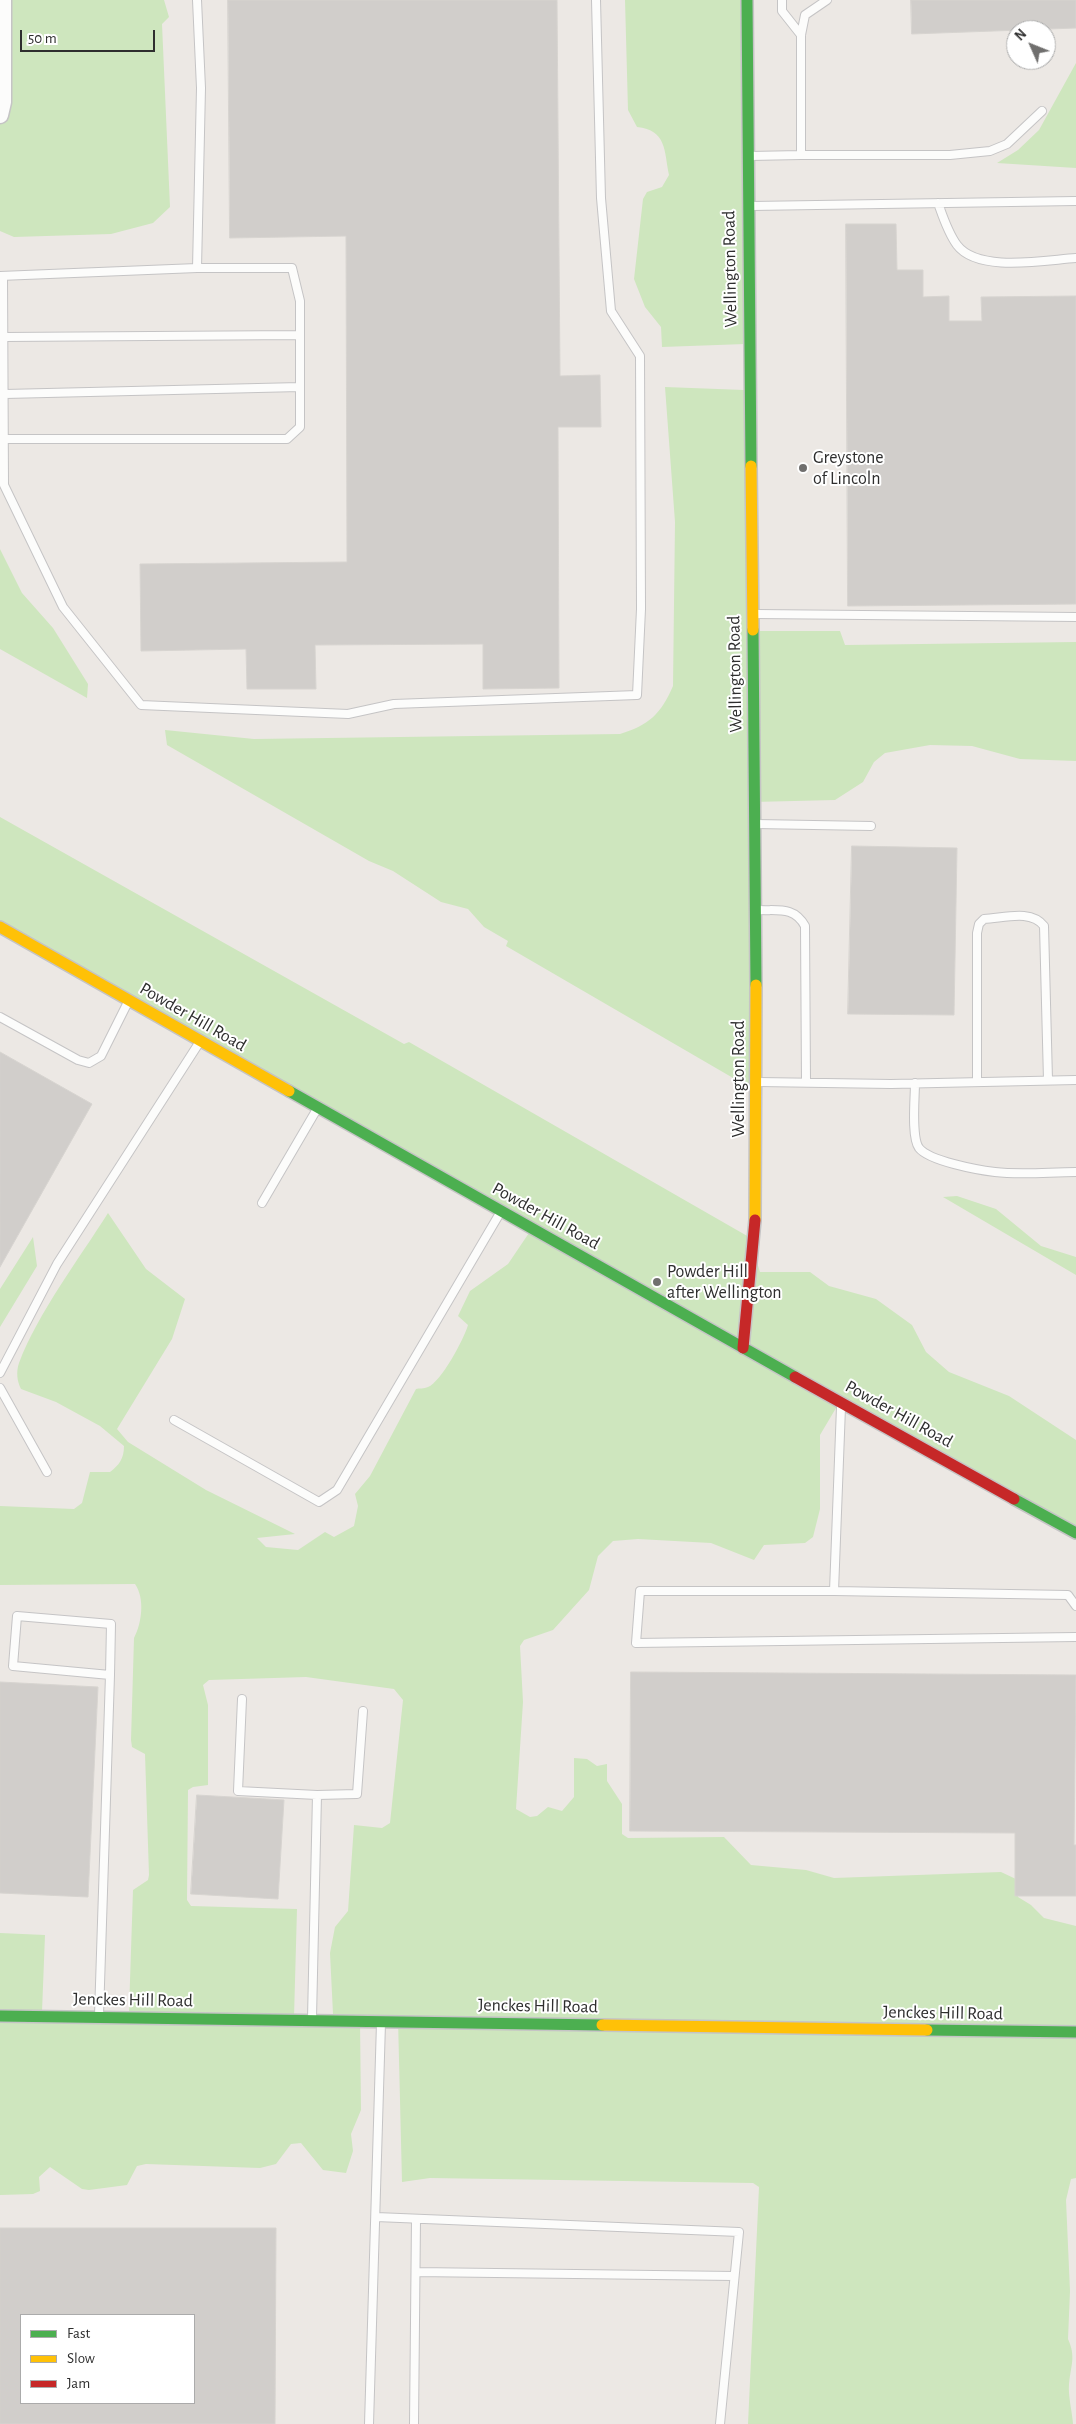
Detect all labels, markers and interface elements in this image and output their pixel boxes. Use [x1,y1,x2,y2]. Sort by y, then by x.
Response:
scale bar [22,20,158,52]
north arrow [1006,20,1056,70]
text: N [1013,27,1029,44]
text: 50 m [28,31,57,46]
street label: Wellington Road [718,210,742,328]
place label: Greystone of Lincoln [813,447,884,489]
marker: Greystone of Lincoln [797,462,809,474]
street label: Wellington Road [723,615,747,733]
street label: Powder Hill Road [136,978,250,1056]
street label: Wellington Road [728,1020,750,1138]
street label: Powder Hill Road [488,1178,604,1254]
place label: Powder Hill after Wellington [667,1261,782,1304]
marker: Powder Hill after Wellington [651,1276,663,1288]
street label: Powder Hill Road [841,1376,957,1452]
street label: Jenckes Hill Road [73,1988,193,2012]
street label: Jenckes Hill Road [478,1994,598,2018]
street label: Jenckes Hill Road [883,2001,1003,2025]
legend [20,2314,195,2404]
text: Fast [67,2326,90,2341]
text: Slow [67,2351,95,2366]
text: Jam [67,2376,90,2391]

